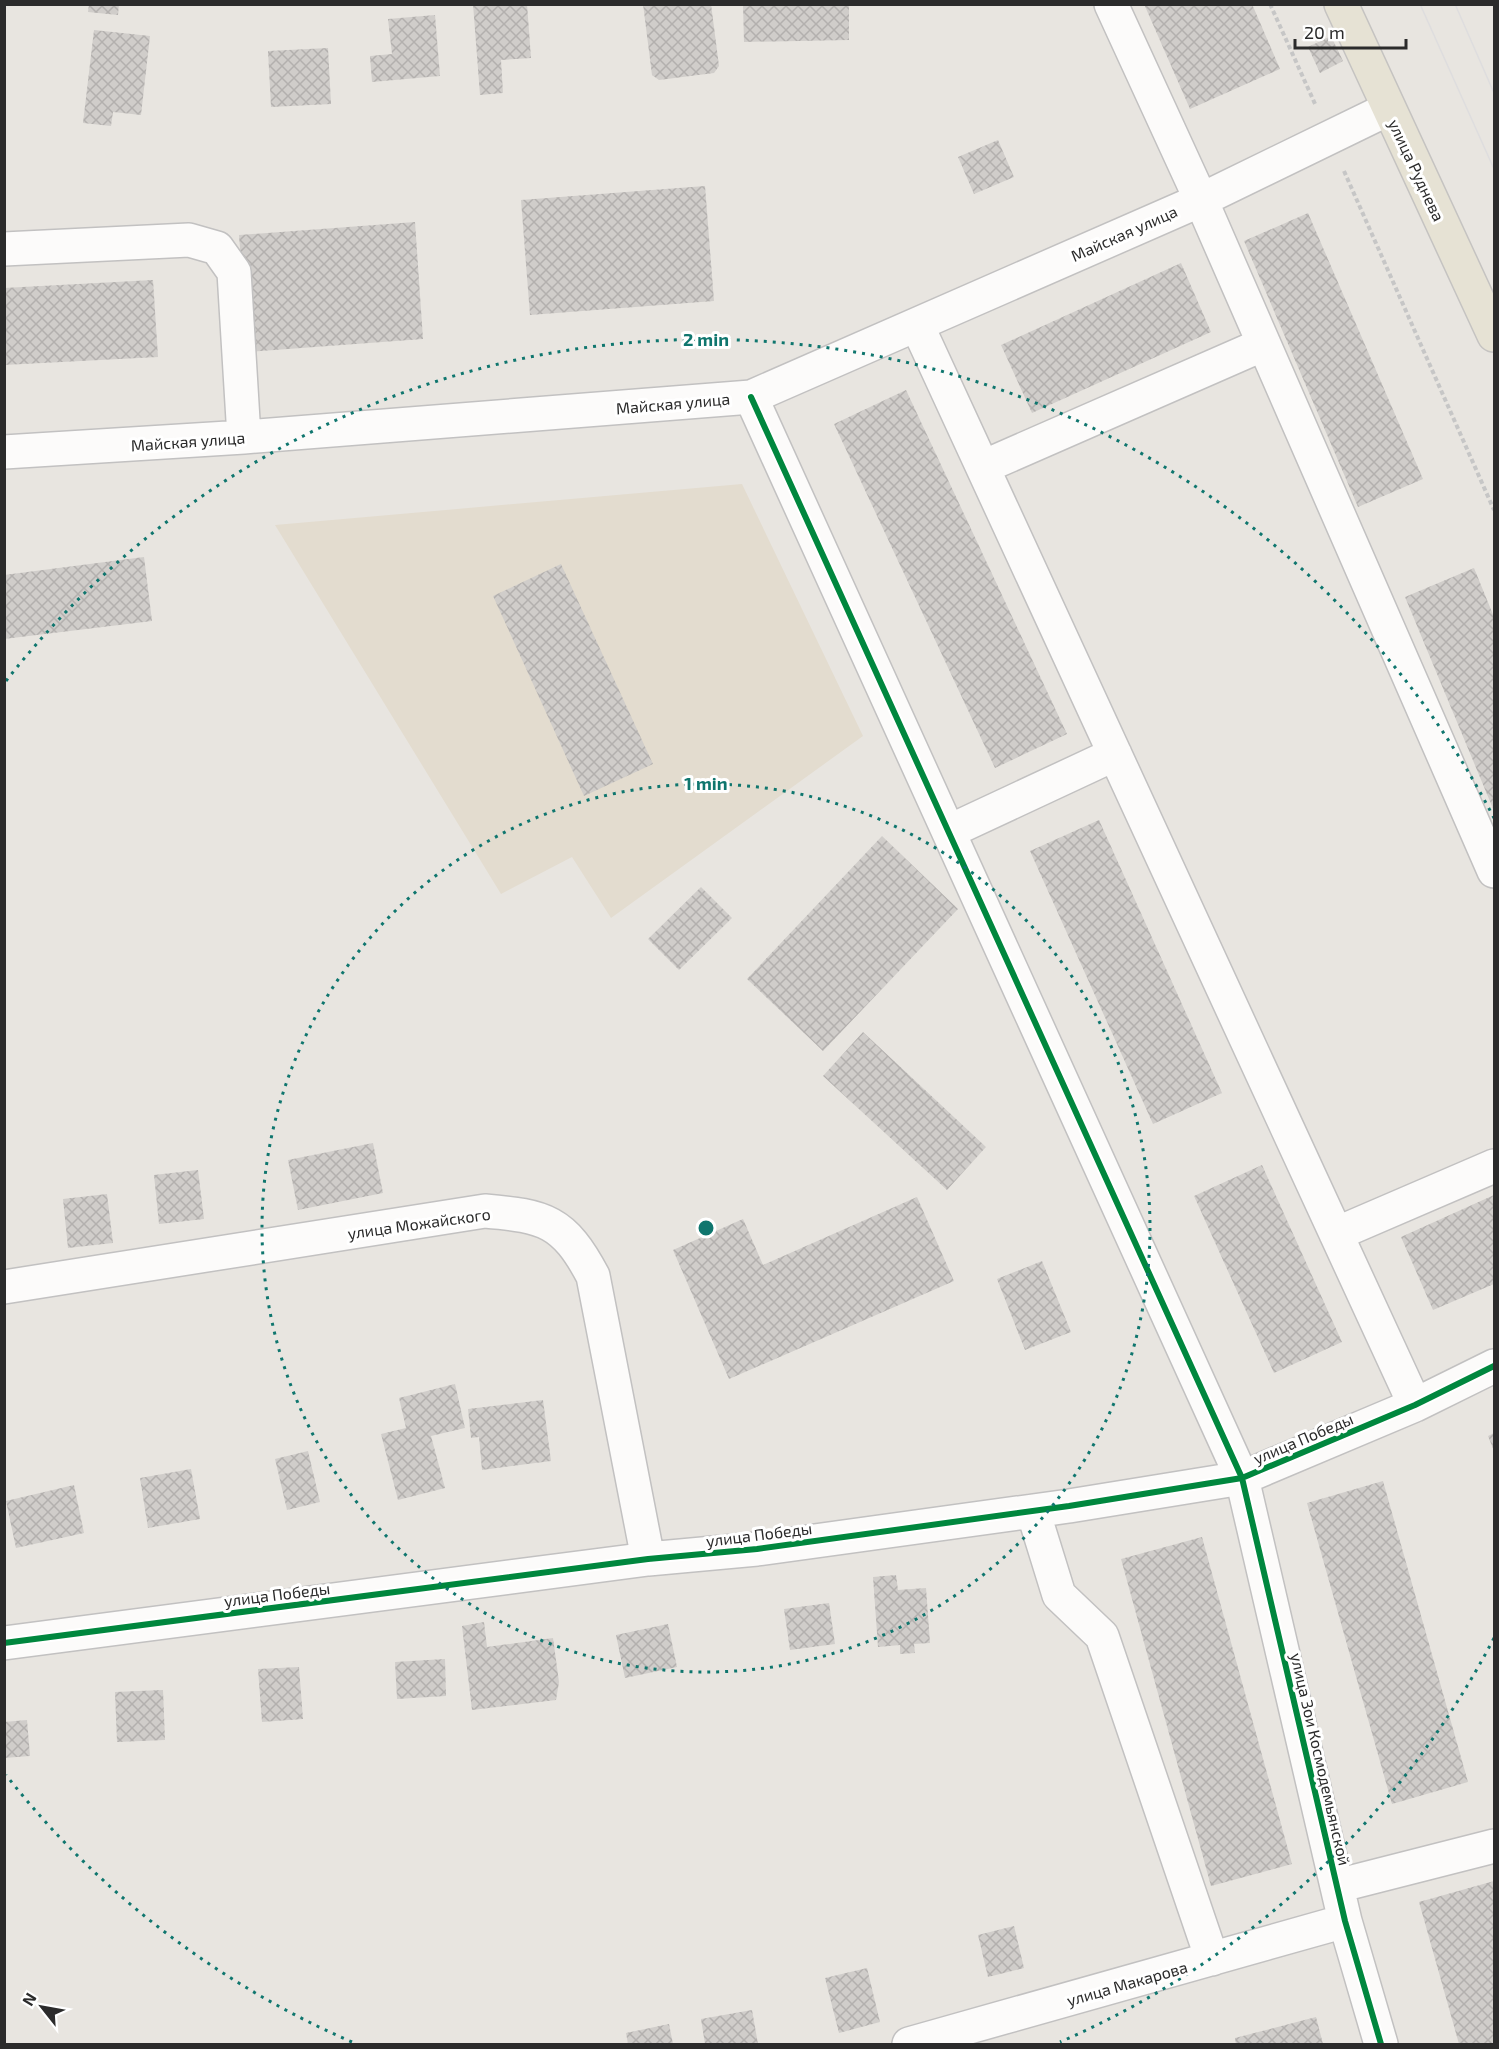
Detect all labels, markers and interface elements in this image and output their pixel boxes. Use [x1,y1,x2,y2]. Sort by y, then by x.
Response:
scale bar [1295,12,1406,50]
text: 20 m [1304,21,1345,43]
street label: улица Руднева [1384,116,1449,225]
street label: Майская улица [1068,201,1181,266]
text: 2 min [683,328,729,350]
street label: Майская улица [615,389,731,418]
street label: Майская улица [130,428,246,455]
text: 1 min [684,772,728,794]
street label: улица Можайского [346,1204,492,1243]
centre of rings [696,1218,716,1238]
street label: улица Победы [1250,1408,1356,1469]
street label: улица Победы [705,1518,813,1551]
street label: улица Победы [223,1578,331,1611]
street label: улица Зои Космодемьянской [1286,1651,1355,1867]
street label: улица Макарова [1064,1957,1190,2010]
north arrow [12,1977,72,2037]
text: N [18,1989,40,2009]

